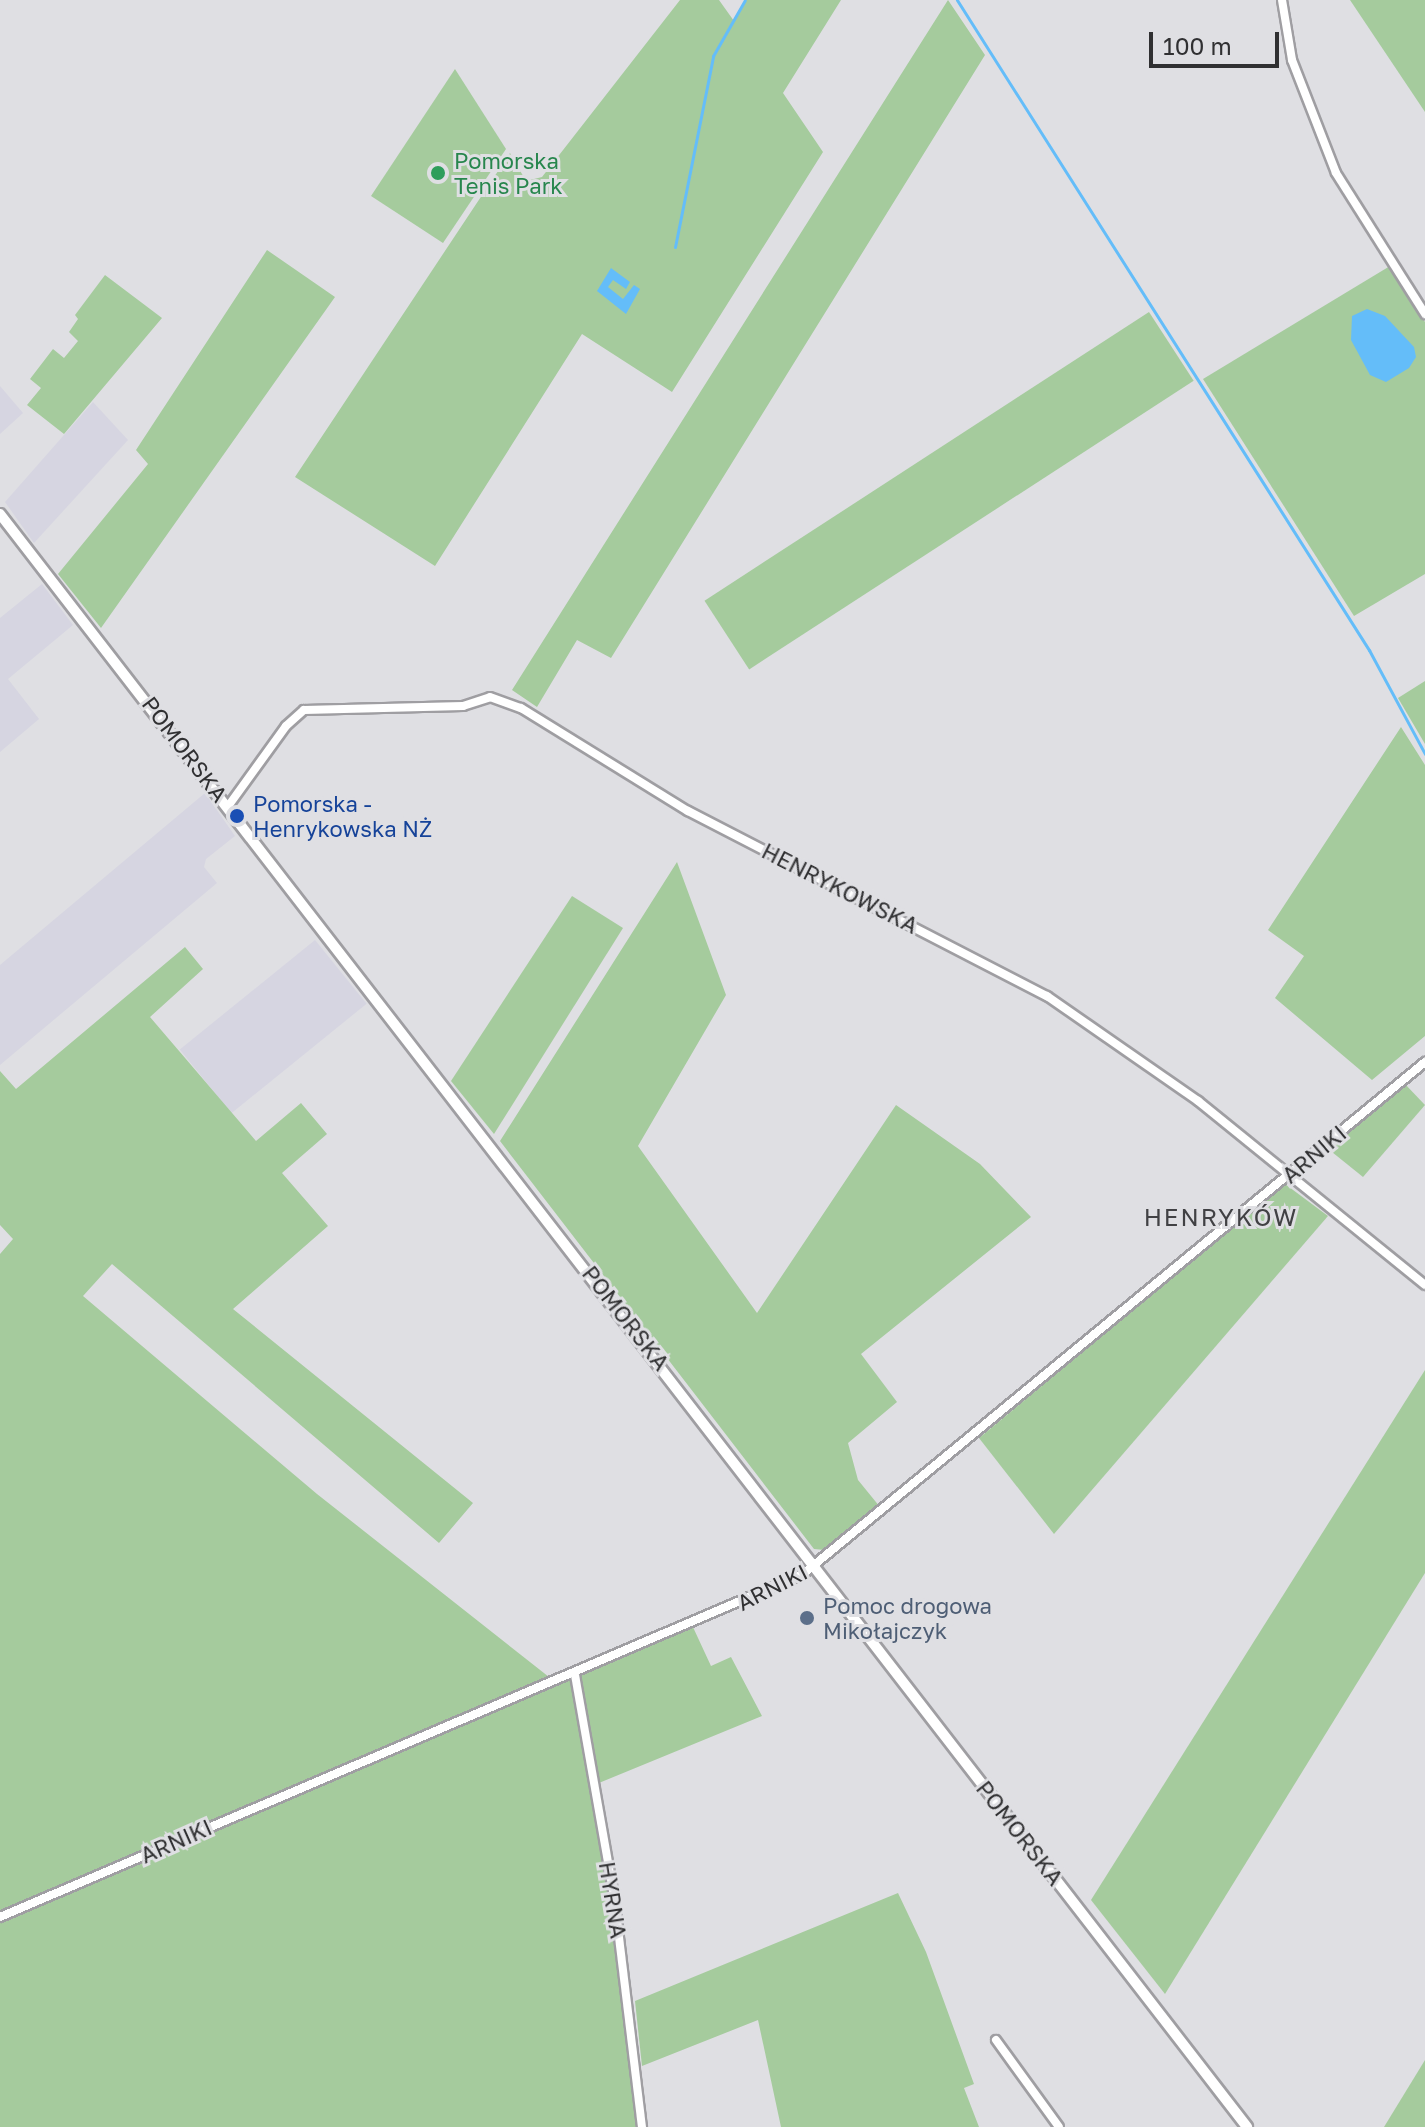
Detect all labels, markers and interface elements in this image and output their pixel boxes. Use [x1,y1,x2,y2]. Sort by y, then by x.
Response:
scale bar [1153,16,1283,66]
text: 100 m [1163,31,1232,60]
place label: Pomorska Tenis Park [454,147,563,198]
marker: Pomorska Tenis Park [429,164,447,182]
street label: POMORSKA [137,691,233,807]
place label: Pomorska - Henrykowska NŻ [253,790,432,842]
marker: Pomorska - Henrykowska NŻ [228,807,246,825]
street label: HENRYKOWSKA [758,837,922,939]
street label: ARNIKI [1277,1120,1351,1188]
district label: HENRYKÓW [1144,1203,1298,1231]
street label: POMORSKA [577,1261,675,1375]
street label: ARNIKI [732,1558,812,1616]
place label: Pomoc drogowa Mikołajczyk [823,1592,992,1644]
marker: Pomoc drogowa Mikołajczyk [798,1609,816,1627]
street label: POMORSKA [971,1776,1069,1890]
street label: ARNIKI [136,1814,216,1868]
street label: HYRNA [594,1860,632,1940]

